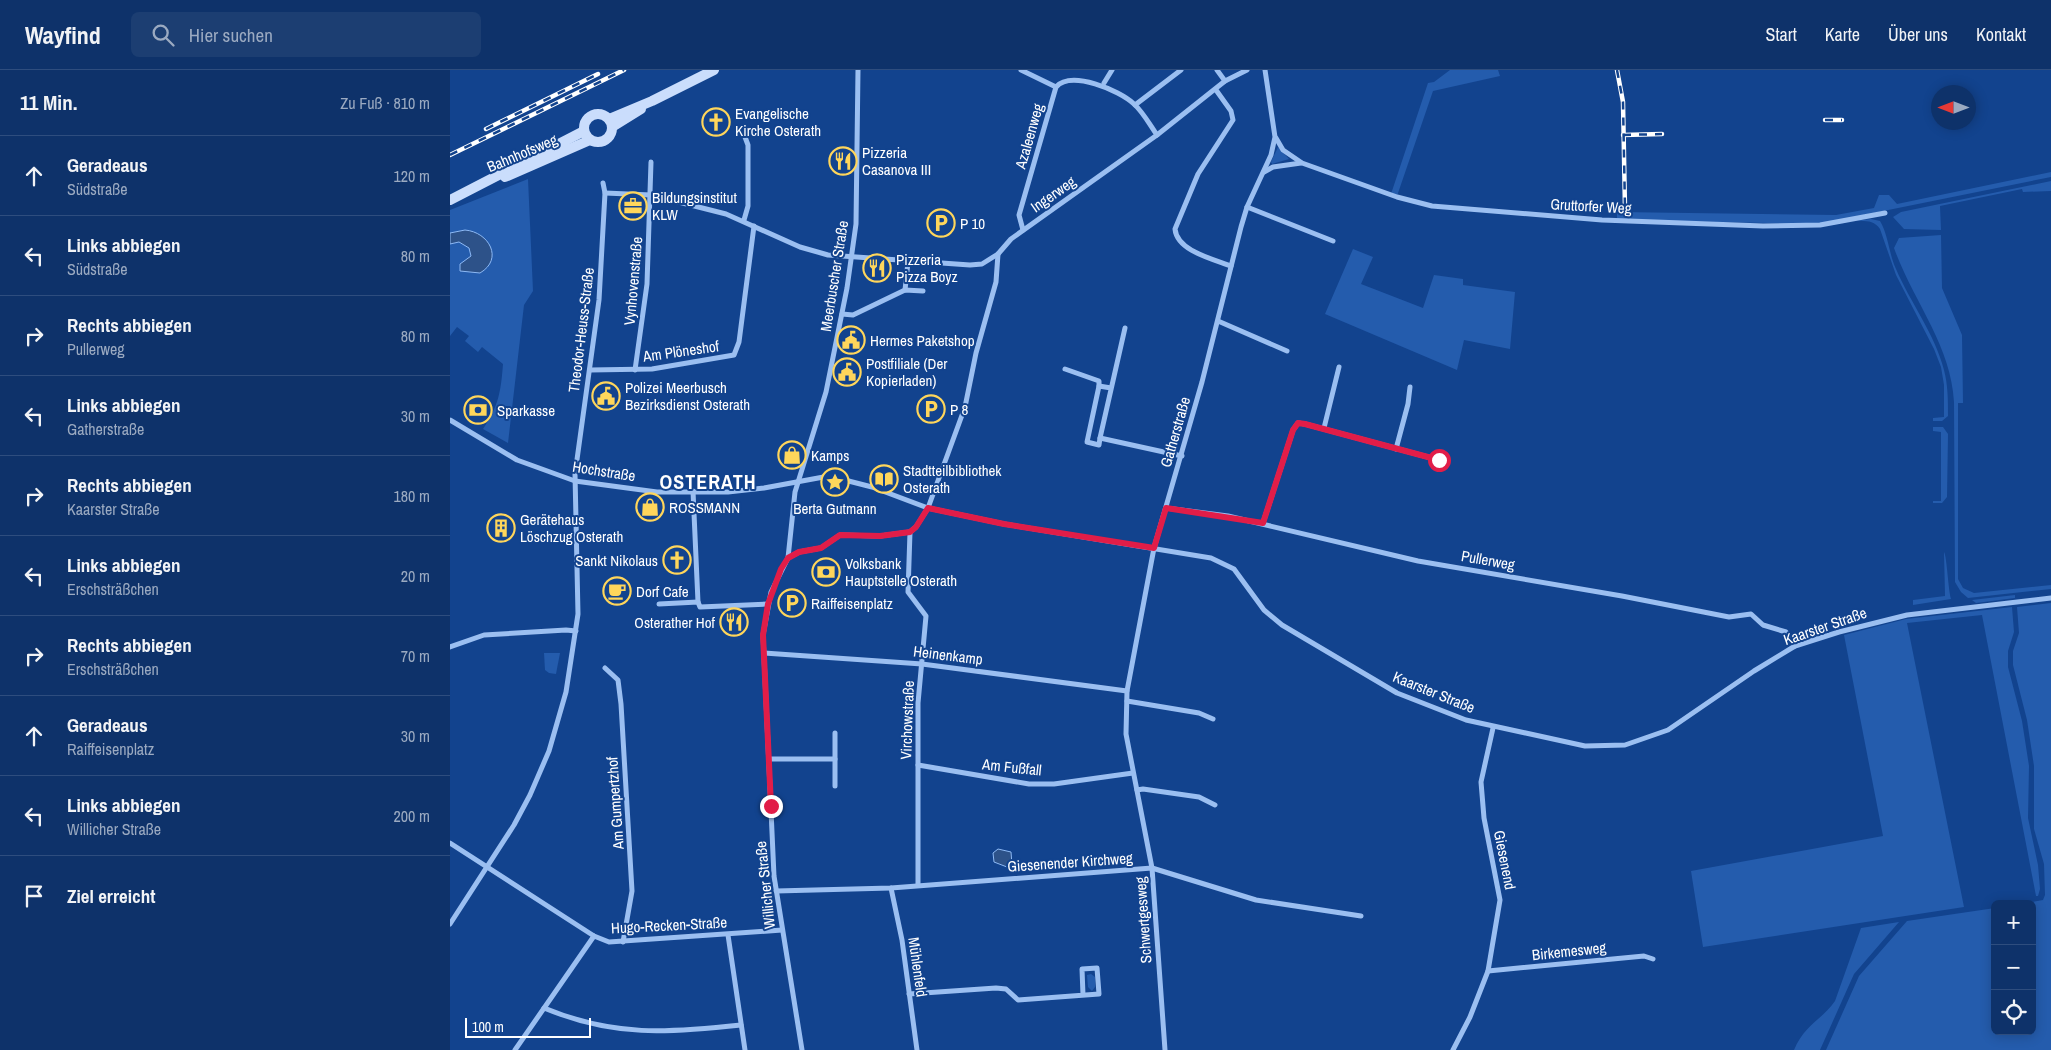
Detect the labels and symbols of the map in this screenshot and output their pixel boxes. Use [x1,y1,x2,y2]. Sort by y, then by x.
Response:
north arrow [1931,85,1976,130]
street label: Azaleenweg [1009,101,1048,172]
place label: Evangelische Kirche Osterath [735,103,821,141]
church icon: Evangelische Kirche Osterath [701,107,731,137]
street label: Bahnhofsweg [484,129,561,177]
place label: Pizzeria Casanova III [862,142,931,180]
restaurant icon: Pizzeria Casanova III [828,146,858,176]
street label: Ingerweg [1026,171,1080,217]
place label: Bildungsinstitut KLW [652,187,737,225]
office icon: Bildungsinstitut KLW [618,191,648,221]
street label: Gruttorfer Weg [1550,193,1632,219]
parking icon: P 10 [926,208,956,238]
place label: P 10 [960,213,985,234]
street label: Meerbuscher Straße [815,219,853,333]
street label: Vynhovenstraße [619,236,647,326]
place label: Pizzeria Pizza Boyz [896,249,958,287]
restaurant icon: Pizzeria Pizza Boyz [862,253,892,283]
street label: Theodor-Heuss-Straße [563,266,599,394]
public building icon: Hermes Paketshop [836,325,866,355]
place label: Hermes Paketshop [870,330,975,351]
street label: Am Plöneshof [641,335,721,367]
place label: Postfiliale (Der Kopierladen) [866,353,947,391]
public building icon: Postfiliale (Der Kopierladen) [832,357,862,387]
place label: Polizei Meerbusch Bezirksdienst Osterath [625,377,750,415]
public building icon: Polizei Meerbusch Bezirksdienst Osterath [591,381,621,411]
parking icon: P 8 [916,394,946,424]
street label: Gatherstraße [1155,394,1195,470]
bank icon: Sparkasse [463,395,493,425]
place label: P 8 [950,399,968,420]
place label: Sparkasse [497,400,555,421]
shop icon: Kamps [777,440,807,470]
place label: Kamps [811,445,849,466]
route start [1428,449,1451,472]
street label: Hochstraße [571,456,637,486]
place label: Stadtteilbibliothek Osterath [903,460,1002,498]
library icon: Stadtteilbibliothek Osterath [869,464,899,494]
place icon: Berta Gutmann [820,467,850,497]
district label: OSTERATH [660,468,757,495]
shop icon: ROSSMANN [635,492,665,522]
place label: ROSSMANN [669,497,740,518]
place label: Berta Gutmann [793,498,877,519]
place label: Gerätehaus Löschzug Osterath [520,509,623,547]
building icon: Gerätehaus Löschzug Osterath [486,513,516,543]
church icon: Sankt Nikolaus [662,545,692,575]
street label: Pullerweg [1460,545,1517,575]
place label: Sankt Nikolaus [575,550,658,571]
place label: Volksbank Hauptstelle Osterath [845,553,957,591]
bank icon: Volksbank Hauptstelle Osterath [811,557,841,587]
cafe icon: Dorf Cafe [602,576,632,606]
place label: Dorf Cafe [636,581,689,602]
parking icon: Raiffeisenplatz [777,588,807,618]
place label: Raiffeisenplatz [811,593,893,614]
street label: Kaarster Straße [1781,602,1870,650]
restaurant icon: Osterather Hof [719,607,749,637]
place label: Osterather Hof [634,612,716,633]
street label: Heinenkamp [912,640,984,670]
street label: Kaarster Straße [1390,666,1478,718]
street label: Virchowstraße [895,680,919,760]
street label: Am Fußfall [980,753,1043,781]
street label: Am Gumpertzhof [601,755,629,851]
route end [760,795,783,818]
street label: Giesenend [1489,828,1521,892]
street label: Willicher Straße [750,840,780,930]
street label: Giesenender Kirchweg [1007,847,1134,877]
street label: Schwertgesweg [1129,876,1157,964]
street label: Hugo-Recken-Straße [610,911,728,939]
street label: Mühlenfeld [903,936,933,998]
street label: Birkemesweg [1531,937,1607,965]
scale bar [465,1015,591,1038]

